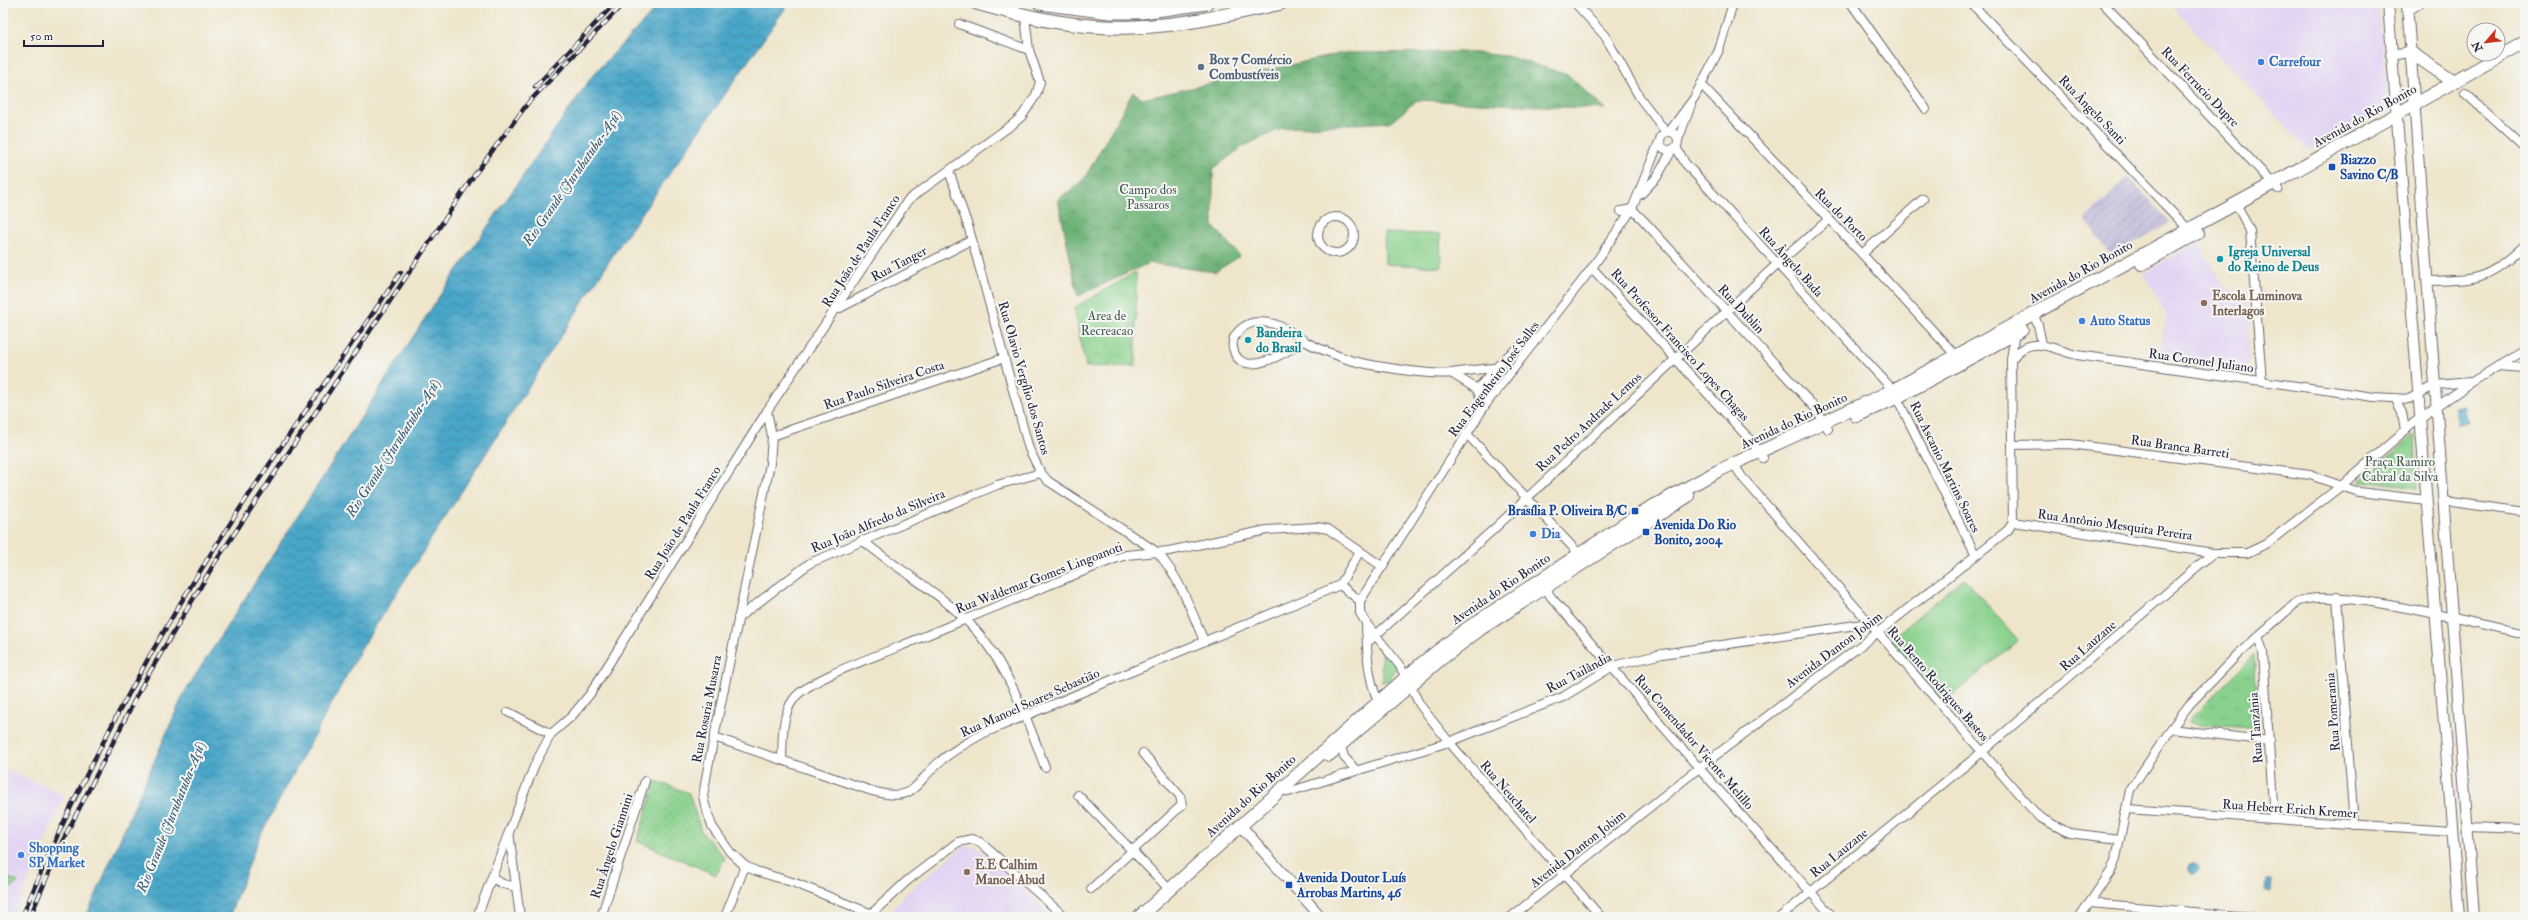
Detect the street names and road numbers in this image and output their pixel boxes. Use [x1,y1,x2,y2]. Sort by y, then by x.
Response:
street label: Rua Ferrucio Dupre [2157,44,2243,132]
street label: Rua Ângelo Santi [2055,71,2130,148]
street label: Avenida do Rio Bonito [2310,81,2420,152]
street label: Rua do Porto [1811,185,1871,245]
street label: Rua João de Paula Franco [819,192,903,310]
street label: Rua Ângelo Bada [1755,223,1828,301]
street label: Avenida do Rio Bonito [2026,237,2136,308]
street label: Rua Tanger [868,243,930,285]
street label: Rua Professor Francisco Lopes Chagas [1606,265,1753,426]
street label: Rua Dublin [1714,281,1768,337]
street label: Rua Olavio Vergílio dos Santos [994,299,1054,457]
street label: Rua Engenheiro José Salles [1445,317,1543,440]
street label: Rua Coronel Juliano [2147,346,2255,376]
street label: Rua Paulo Silveira Costa [822,357,947,413]
street label: Rua Pedro Andrade Lemos [1533,369,1646,475]
street label: Avenida do Rio Bonito [1737,389,1850,453]
street label: Rua Ascanio Martins Soares [1906,399,1984,536]
street label: Rua Branca Barreti [2130,432,2231,462]
street label: Rua João de Paula Franco [641,463,725,583]
street label: Rua João Alfredo da Silveira [809,485,948,556]
street label: Rua Antônio Mesquita Pereira [2036,506,2194,544]
street label: Rua Waldemar Gomes Lingoanoti [953,539,1125,617]
street label: Avenida do Rio Bonito [1448,550,1553,629]
street label: Avenida Danton Jobim [1782,608,1886,692]
street label: Rua Lauzane [2057,617,2120,675]
street label: Rua Bento Rodrigues Bastos [1884,623,1993,745]
street label: Rua Tailândia [1544,649,1615,697]
street label: Rua Rosaria Musarra [689,653,725,764]
street label: Rua Manoel Soares Sebastião [958,665,1102,741]
street label: Rua Comendador Vicente Melillo [1631,671,1757,813]
street label: Rua Pomerania [2322,672,2344,752]
street label: Rua Tanzânia [2245,691,2266,764]
street label: Avenida do Rio Bonito [1202,751,1299,841]
street label: Rua Neuchatel [1476,757,1540,827]
street label: Rua Ângelo Giannini [586,790,637,901]
street label: Rua Hebert Erich Kremer [2222,796,2358,822]
street label: Avenida Danton Jobim [1526,807,1629,892]
street label: Rua Lauzane [1807,825,1871,881]

